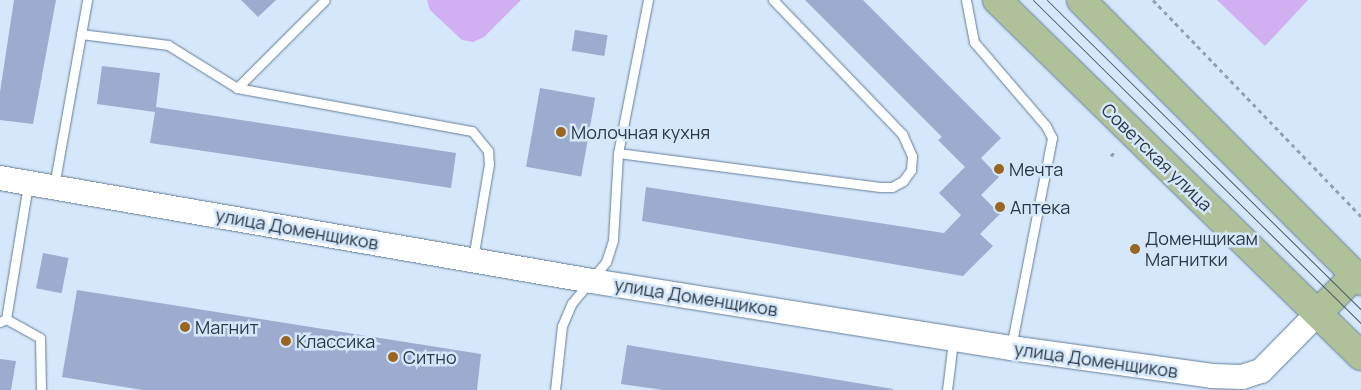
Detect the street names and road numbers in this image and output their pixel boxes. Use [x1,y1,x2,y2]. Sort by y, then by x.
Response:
street label: Советская улица [1097,99,1217,215]
street label: улица Доменщиков [214,204,380,254]
street label: улица Доменщиков [613,273,779,321]
street label: улица Доменщиков [1013,338,1179,382]

